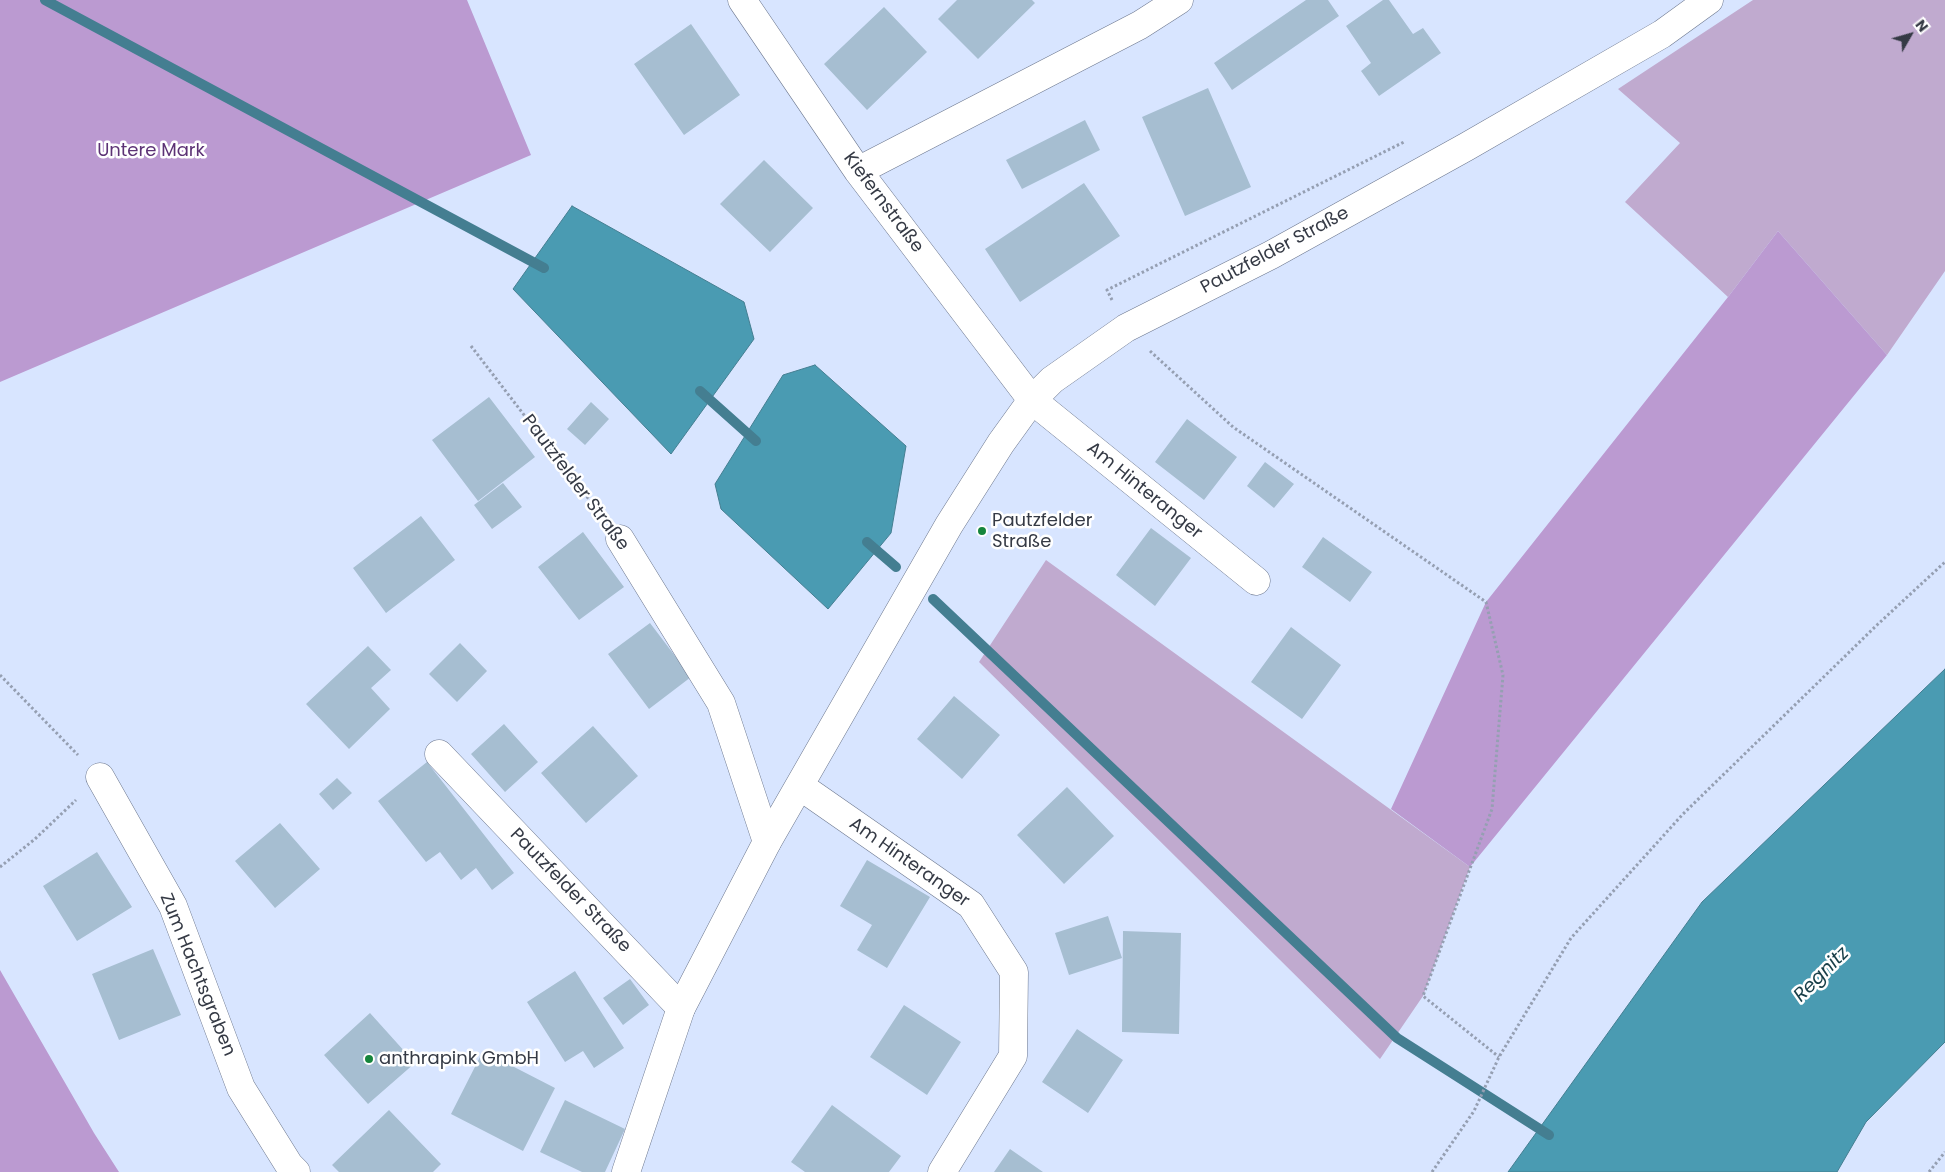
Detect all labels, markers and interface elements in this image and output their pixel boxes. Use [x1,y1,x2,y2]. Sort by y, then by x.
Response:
north arrow [1885,10,1935,60]
text: N [1911,15,1933,36]
park label: Untere Mark [97,140,205,162]
street label: Kiefernstraße [838,149,928,257]
street label: Pautzfelder Straße [1197,203,1353,299]
street label: Pautzfelder Straße [517,411,633,555]
street label: Am Hinteranger [1082,438,1206,544]
place label: Pautzfelder Straße [992,510,1092,552]
marker: Pautzfelder Straße [976,525,988,537]
street label: Am Hinteranger [845,813,973,913]
street label: Pautzfelder Straße [505,824,635,958]
street label: Zum Hachtsgraben [154,891,240,1059]
water label: Regnitz [1790,943,1854,1007]
place label: anthrapink GmbH [379,1048,539,1070]
marker: anthrapink GmbH [363,1053,375,1065]

